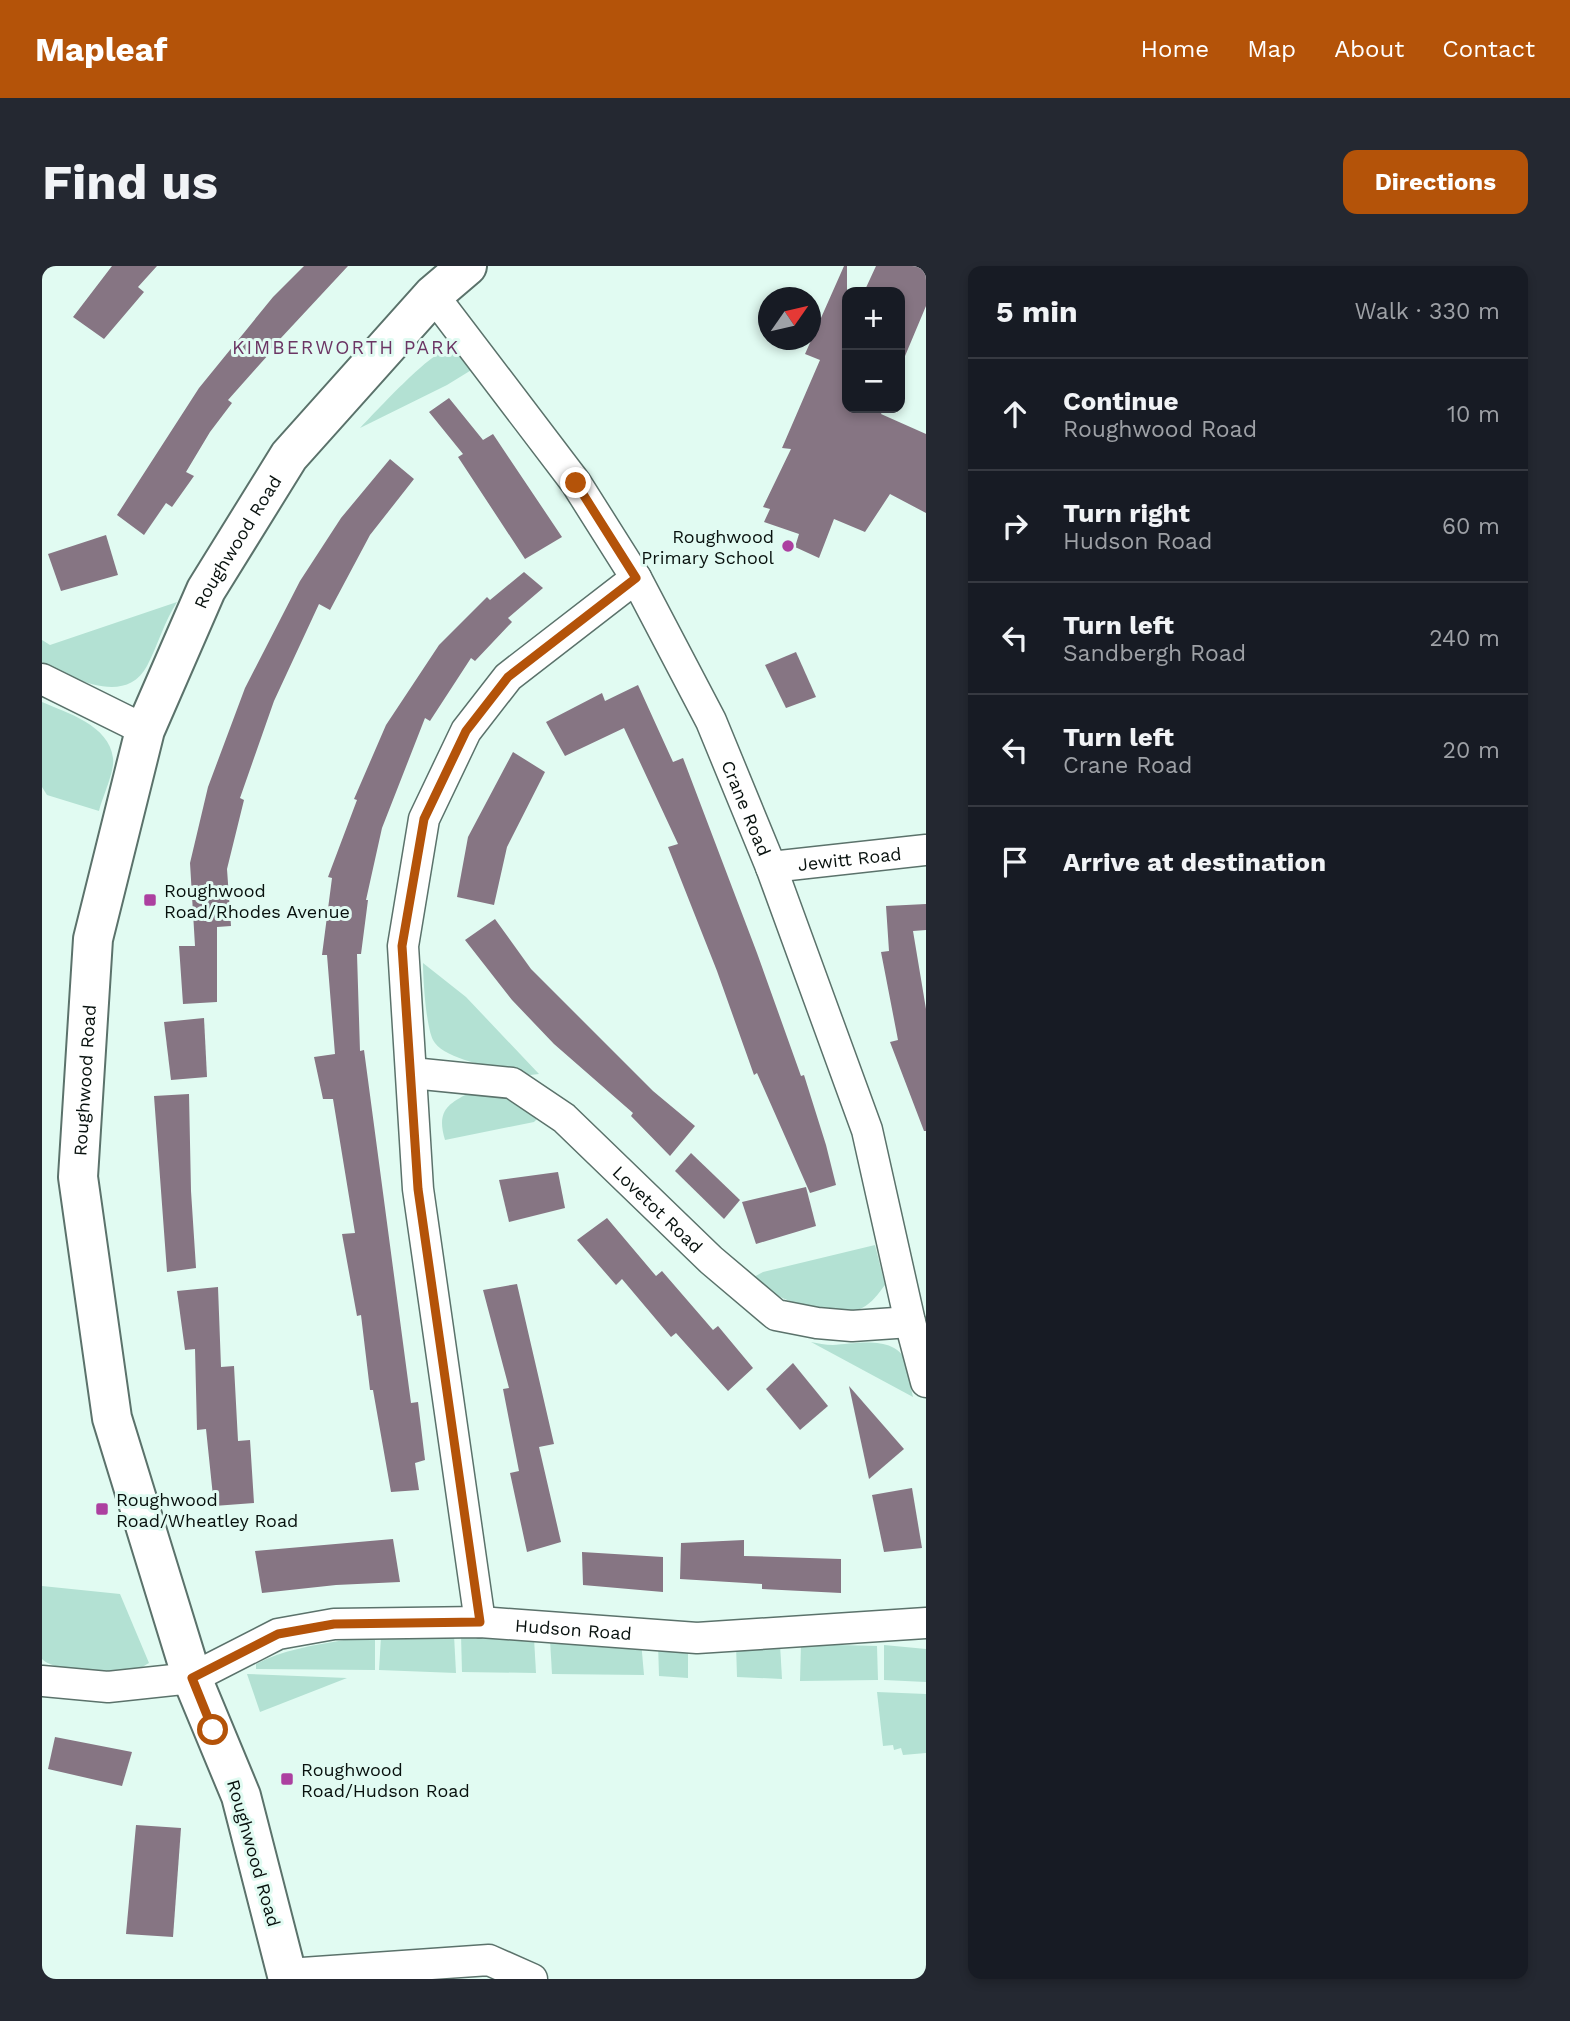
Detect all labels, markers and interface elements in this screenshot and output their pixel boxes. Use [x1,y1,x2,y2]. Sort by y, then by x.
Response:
text: Mapleaf [35,30,167,69]
text: Home [1141,35,1209,63]
text: Map [1247,35,1296,63]
text: About [1334,35,1404,63]
text: Contact [1442,35,1535,63]
button: Directions [1343,150,1528,214]
text: Find us [42,153,218,211]
north arrow [758,287,821,350]
map controls [842,287,905,413]
button: + [842,287,905,350]
text: 5 min [996,294,1078,329]
text: Walk · 330 m [1354,298,1500,325]
district label: KIMBERWORTH PARK [232,336,460,359]
button: − [842,350,905,413]
text: Continue [1063,386,1179,416]
icon: ahead [996,395,1034,433]
text: 10 m [1447,401,1500,428]
text: Roughwood Road [1063,416,1257,443]
route end [560,467,591,498]
street label: Roughwood Road [189,471,285,611]
text: Turn right [1063,498,1190,528]
icon: right [996,507,1034,545]
text: 60 m [1442,513,1500,540]
place label: Roughwood Primary School [641,526,774,568]
text: Hudson Road [1063,528,1212,555]
marker: Roughwood Primary School [780,538,796,554]
text: Turn left [1063,610,1174,640]
icon: left [996,619,1034,657]
text: 240 m [1429,625,1500,652]
text: Sandbergh Road [1063,640,1246,667]
text: Turn left [1063,722,1174,752]
icon: left [996,731,1034,769]
text: 20 m [1443,737,1500,764]
text: Crane Road [1063,752,1192,779]
street label: Crane Road [718,757,776,859]
street label: Jewitt Road [797,842,902,875]
icon: arrive [996,843,1034,881]
text: Arrive at destination [1063,847,1326,877]
place label: Roughwood Road/Rhodes Avenue [164,880,350,922]
marker: Roughwood Road/Rhodes Avenue [142,892,158,908]
street label: Roughwood Road [69,1004,99,1157]
street label: Lovetot Road [609,1161,707,1257]
place label: Roughwood Road/Wheatley Road [116,1489,298,1531]
marker: Roughwood Road/Wheatley Road [94,1501,110,1517]
street label: Hudson Road [514,1614,633,1644]
route start [197,1714,228,1745]
place label: Roughwood Road/Hudson Road [301,1759,470,1801]
marker: Roughwood Road/Hudson Road [279,1771,295,1787]
street label: Roughwood Road [223,1777,285,1929]

